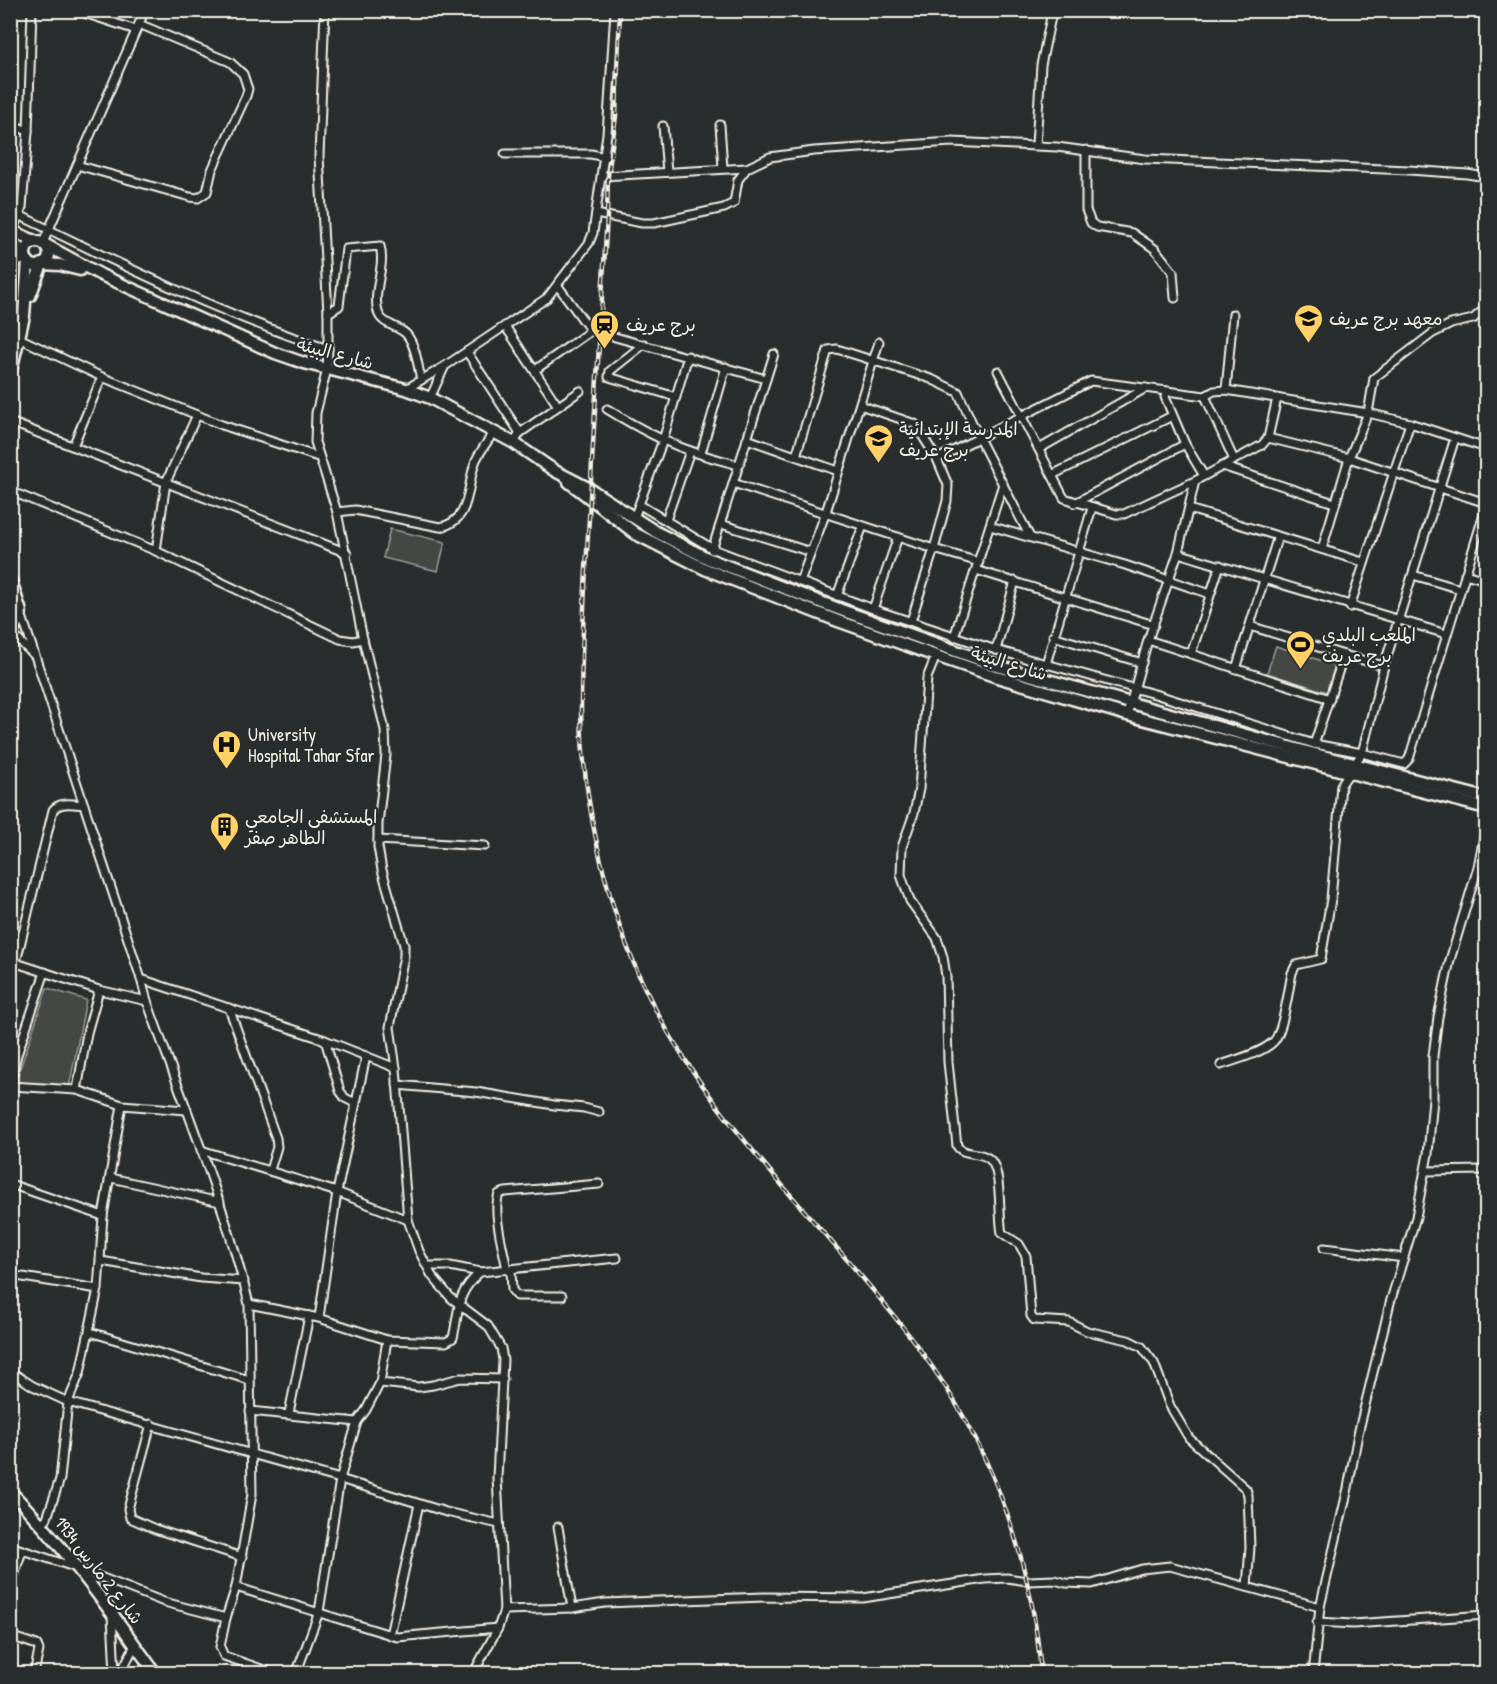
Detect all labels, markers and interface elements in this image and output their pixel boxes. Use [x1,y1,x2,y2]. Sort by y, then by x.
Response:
school or university icon: معهد برج عريف [1292,302,1324,344]
place label: معهد برج عريف [1329,306,1443,331]
station icon: برج عريف [589,308,621,350]
place label: برج عريف [626,312,696,337]
street label: شارع البيئة [294,331,376,375]
place label: المدرسة الإبتدائية برج عريف [899,416,1018,462]
school or university icon: المدرسة الإبتدائية برج عريف [862,422,894,464]
place label: الملعب البلدي برج عريف [1322,622,1416,668]
sports icon: الملعب البلدي برج عريف [1285,628,1317,670]
street label: شارع البيئة [968,640,1050,686]
place label: University Hospital Tahar Sfar [248,722,374,768]
hospital icon: University Hospital Tahar Sfar [211,728,243,770]
place label: المستشفى الجامعي الطاهر صفر [243,804,378,850]
building icon: المستشفى الجامعي الطاهر صفر [208,810,240,852]
street label: شارع 2 مارس 1934 [49,1511,149,1629]

